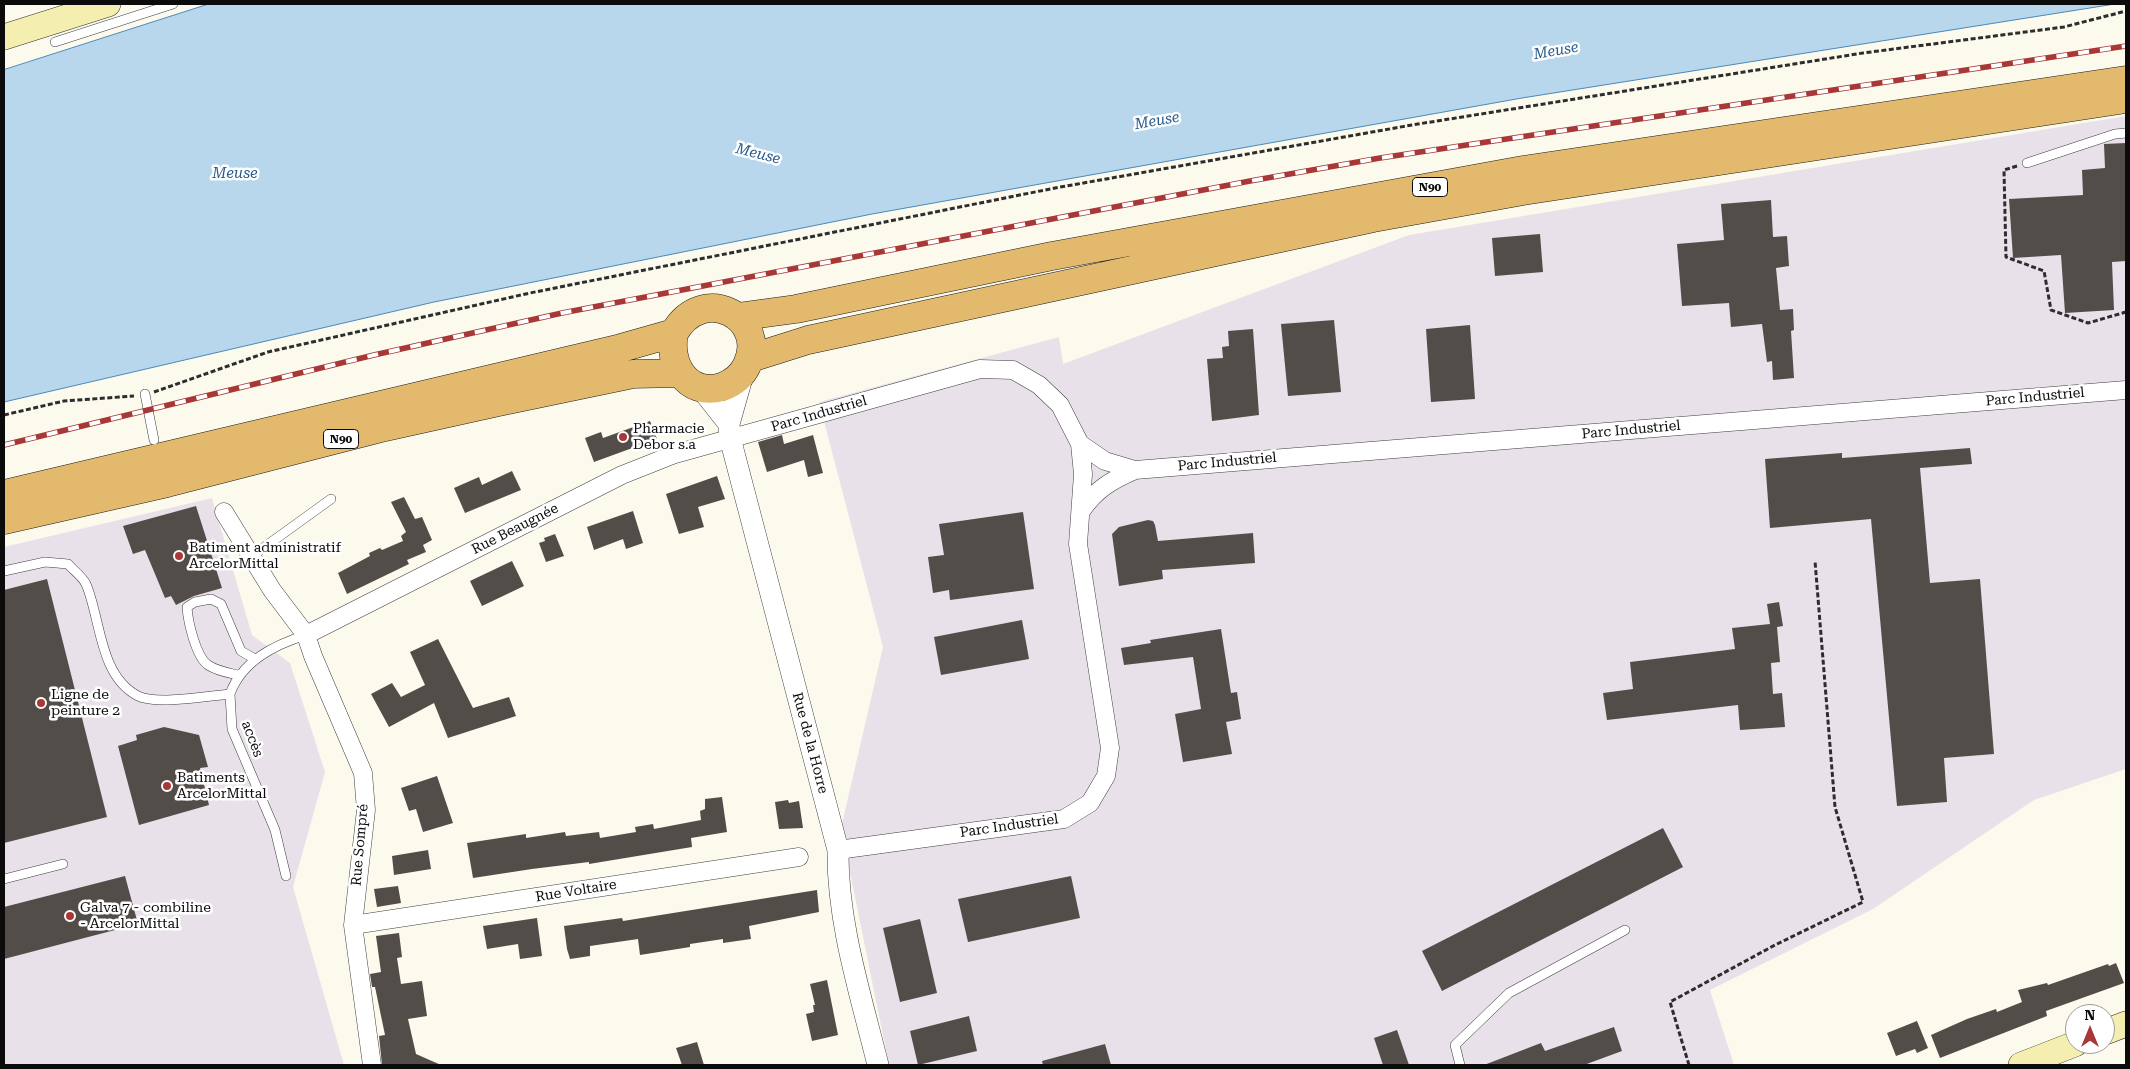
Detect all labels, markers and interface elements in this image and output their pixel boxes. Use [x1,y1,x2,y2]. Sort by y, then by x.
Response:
water label: Meuse [1532,38,1580,64]
water label: Meuse [1133,108,1181,134]
water label: Meuse [734,140,782,168]
water label: Meuse [212,165,258,183]
road number: N90 [1412,178,1448,196]
street label: Parc Industriel [1985,384,2085,410]
street label: Parc Industriel [769,392,869,436]
street label: Parc Industriel [1581,417,1681,443]
place label: Pharmacie Debor s.a [633,421,704,454]
road number: N90 [324,429,358,448]
marker: Pharmacie Debor s.a [617,431,629,443]
street label: Parc Industriel [1177,449,1277,475]
street label: Rue Beaugnée [469,500,561,558]
place label: Batiment administratif ArcelorMittal [189,540,341,572]
marker: Batiment administratif ArcelorMittal [173,550,185,562]
place label: Ligne de peinture 2 [51,687,120,720]
street label: Rue de la Horre [788,690,832,796]
marker: Ligne de peinture 2 [35,697,47,709]
street label: accès [237,719,267,759]
place label: Batiments ArcelorMittal [177,770,267,802]
marker: Batiments ArcelorMittal [161,780,173,792]
street label: Rue Sompré [348,803,372,887]
street label: Parc Industriel [959,811,1059,841]
street label: Rue Voltaire [534,876,618,906]
place label: Galva 7 - combiline - ArcelorMittal [80,900,211,932]
marker: Galva 7 - combiline - ArcelorMittal [64,910,76,922]
north arrow [2065,1004,2115,1054]
text: N [2085,1007,2095,1023]

